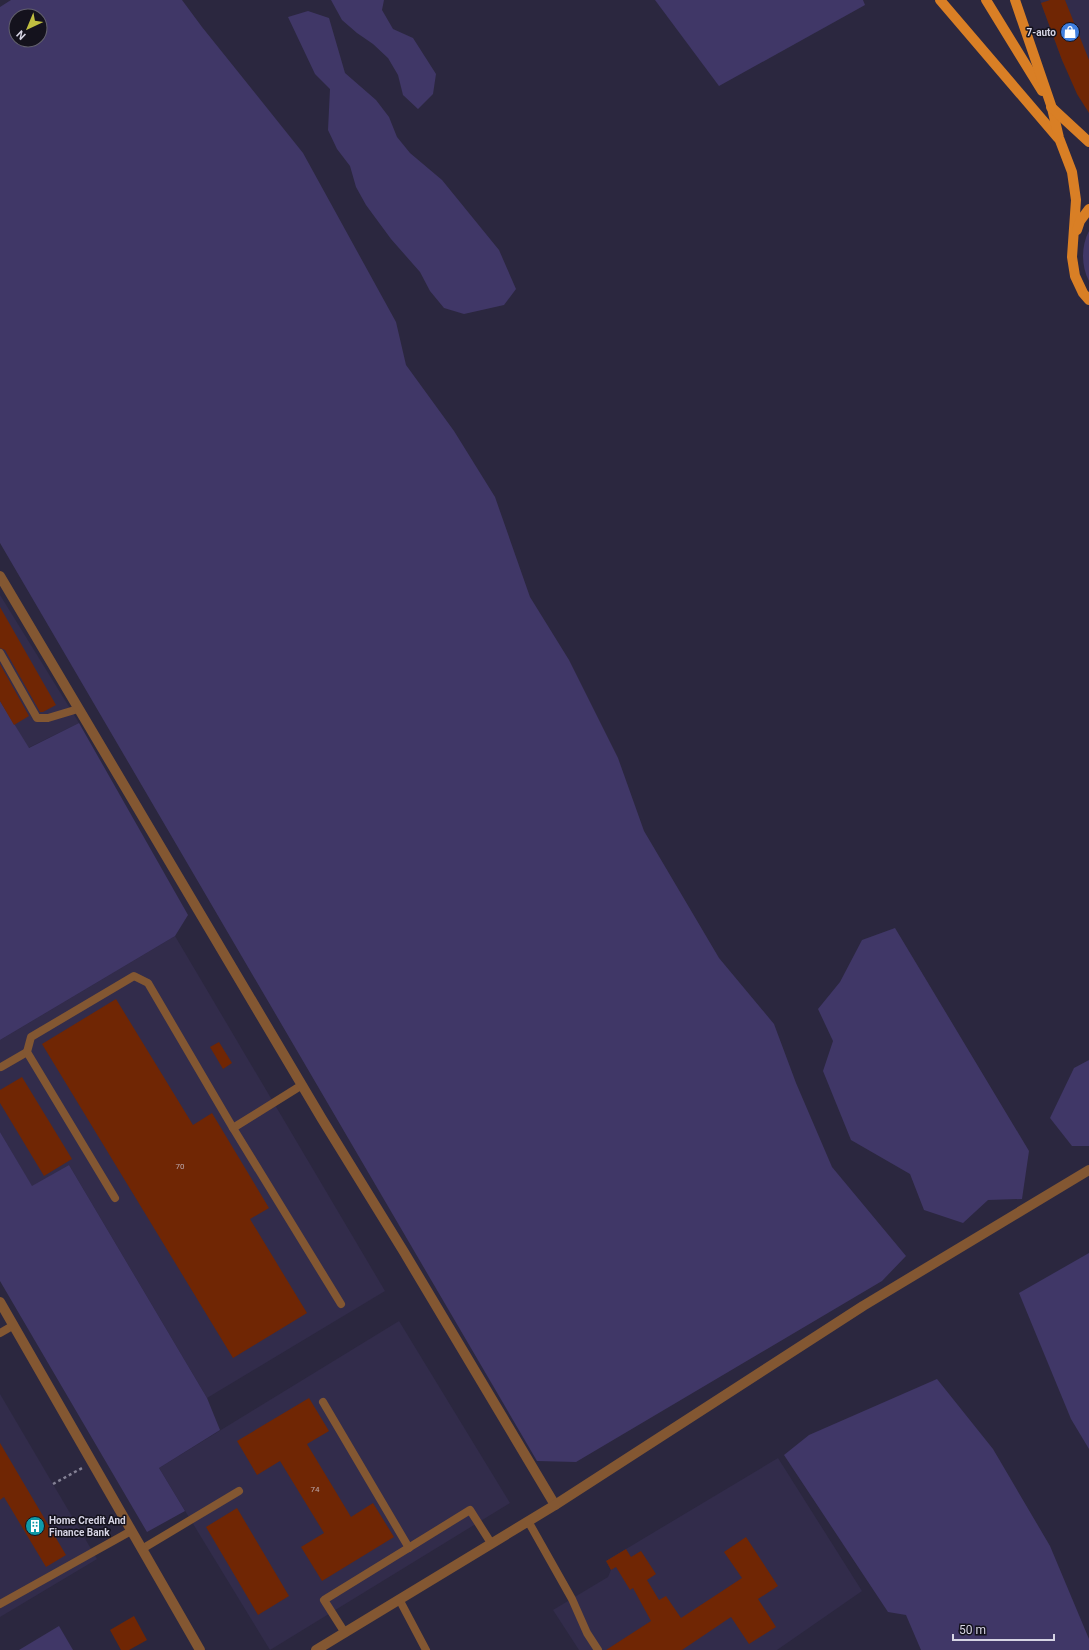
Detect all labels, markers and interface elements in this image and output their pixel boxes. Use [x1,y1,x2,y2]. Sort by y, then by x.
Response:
north arrow [8,8,48,48]
shop icon: 7-auto [1059,21,1081,43]
text: N [14,27,29,42]
place label: 7-auto [1026,27,1056,38]
house number: 70 [176,1162,185,1171]
house number: 74 [311,1485,320,1494]
building icon: Home Credit And Finance Bank [24,1515,46,1537]
place label: Home Credit And Finance Bank [49,1515,126,1538]
scale bar [953,1616,1054,1642]
text: 50 m [959,1623,986,1637]

